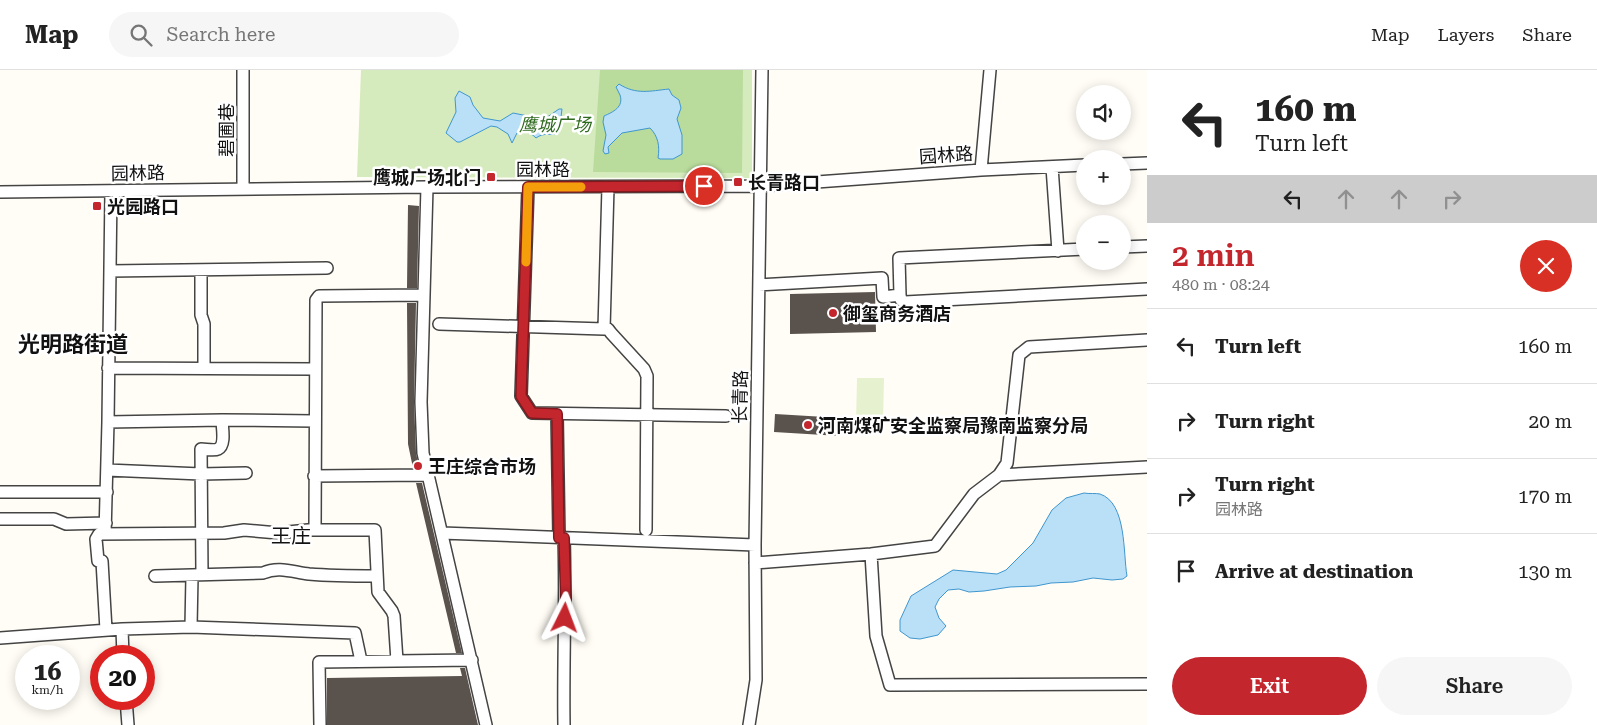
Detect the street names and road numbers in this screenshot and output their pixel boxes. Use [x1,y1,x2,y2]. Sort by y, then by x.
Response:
street label: 碧圃巷 [216,103,237,157]
street label: 园林路 [918,143,974,167]
street label: 园林路 [516,159,570,180]
street label: 园林路 [111,162,165,184]
street label: 长青路 [729,370,751,424]

